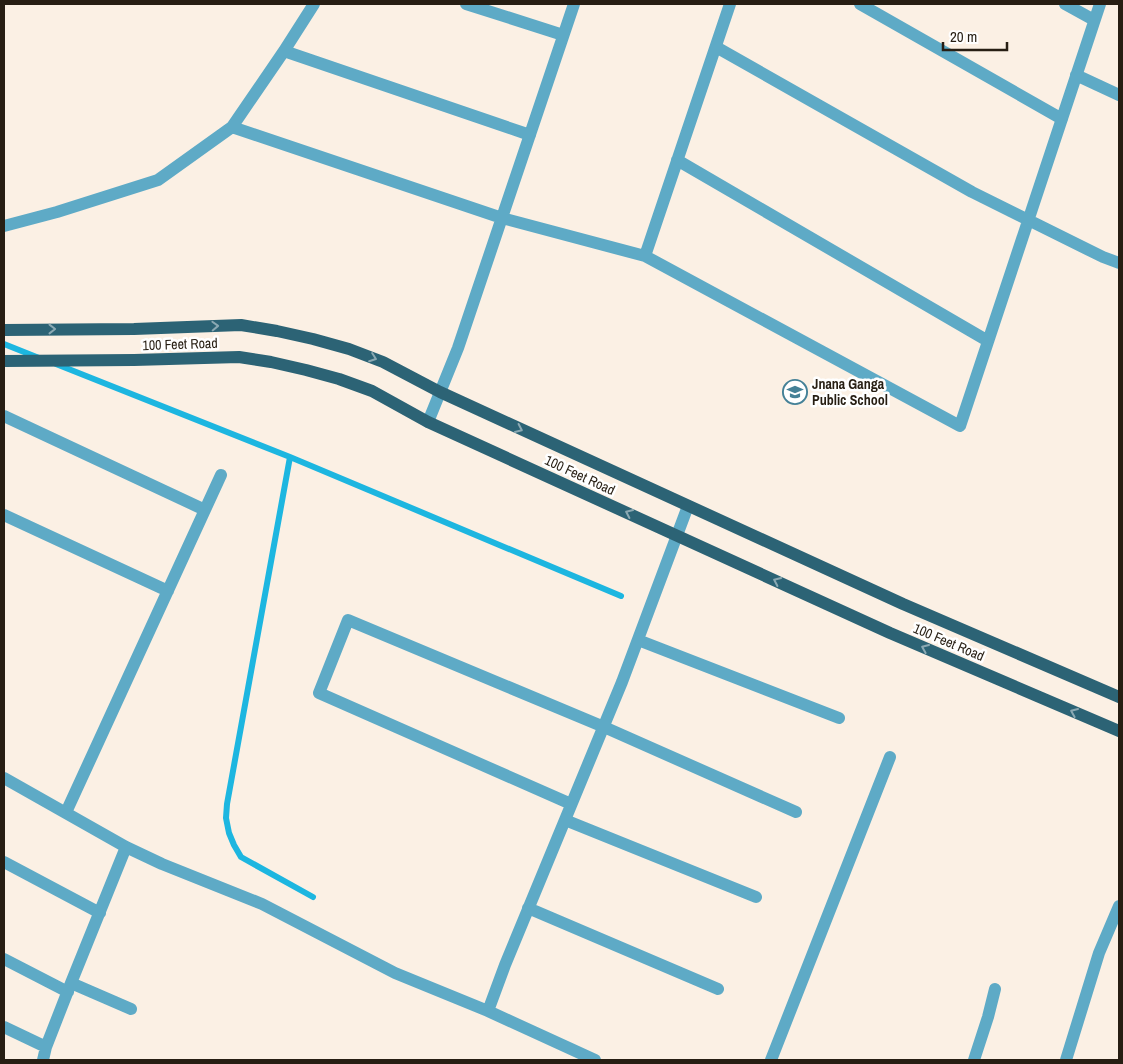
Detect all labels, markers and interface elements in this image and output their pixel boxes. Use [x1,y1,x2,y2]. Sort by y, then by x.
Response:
scale bar [943,20,1007,52]
text: 20 m [950,26,977,47]
one-way arrow [211,321,219,332]
one-way arrow [49,324,57,334]
street label: 100 Feet Road [142,334,218,354]
one-way arrow [368,352,377,362]
place label: Jnana Ganga Public School [812,375,888,409]
school or university icon: Jnana Ganga Public School [782,379,808,405]
one-way arrow [514,422,523,433]
street label: 100 Feet Road [542,451,618,499]
one-way arrow [625,509,634,520]
one-way arrow [773,577,782,587]
street label: 100 Feet Road [911,619,987,665]
one-way arrow [921,643,930,654]
one-way arrow [1071,708,1079,718]

